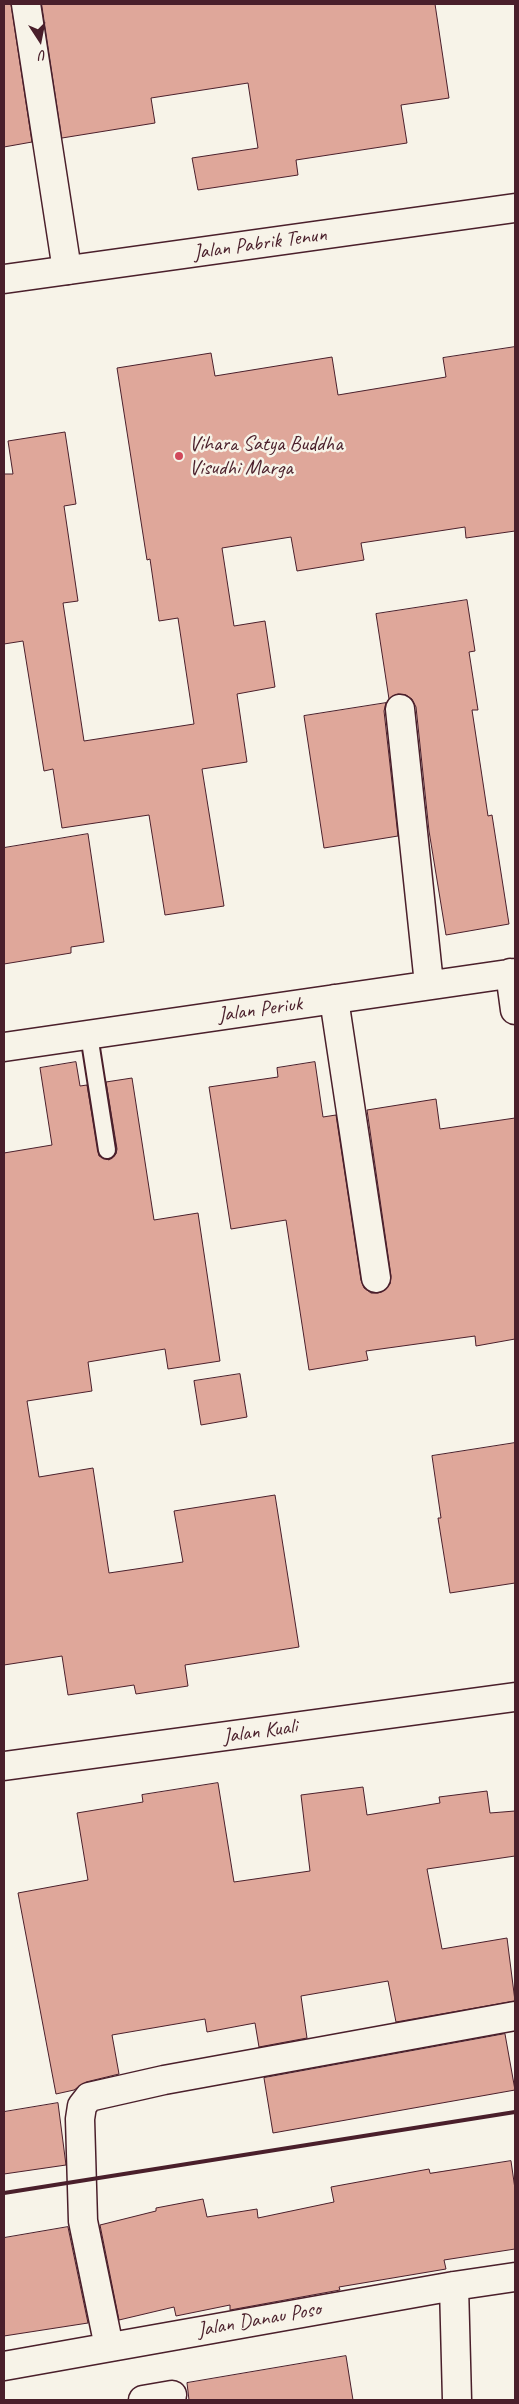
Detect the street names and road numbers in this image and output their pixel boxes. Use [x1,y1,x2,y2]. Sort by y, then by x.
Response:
street label: Jalan Pabrik Tenun [192,222,328,266]
street label: Jalan Periuk [216,992,304,1028]
street label: Jalan Kuali [221,1714,299,1750]
street label: Jalan Danau Poso [195,2297,323,2343]

